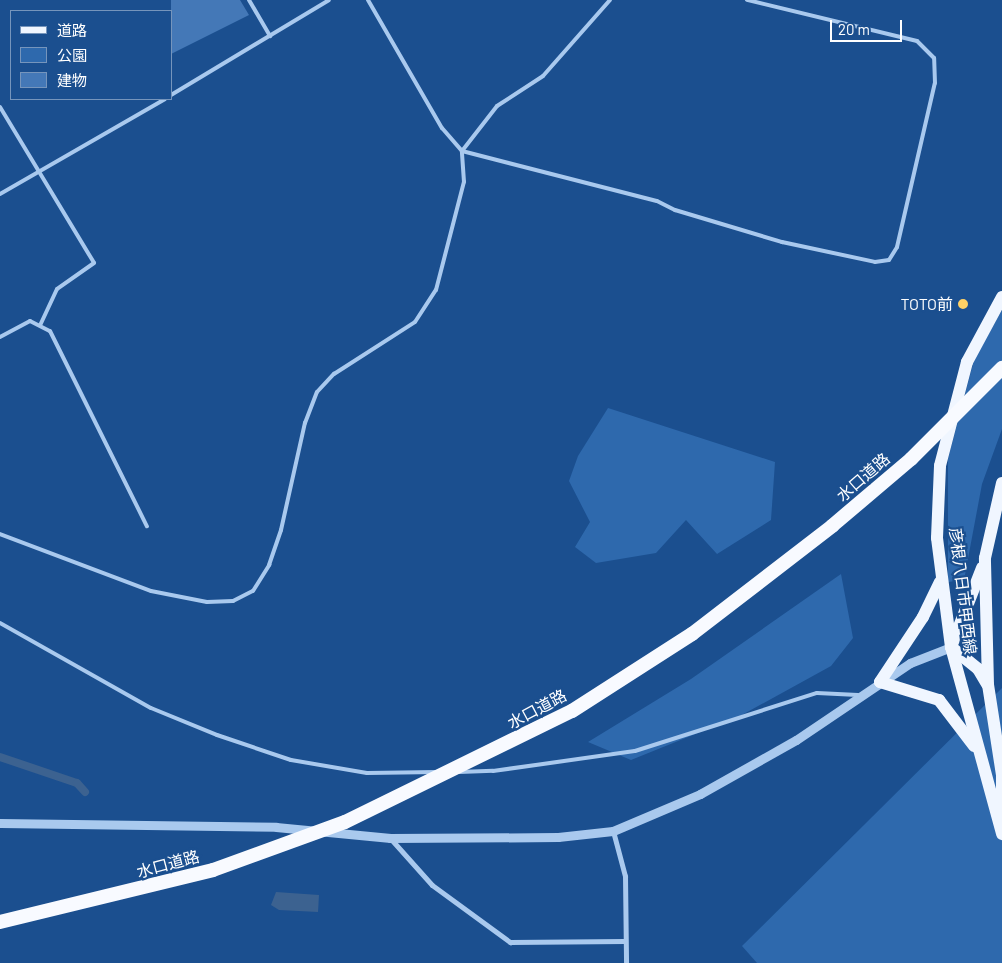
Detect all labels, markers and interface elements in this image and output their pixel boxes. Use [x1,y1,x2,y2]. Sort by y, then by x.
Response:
legend [10,10,172,100]
scale bar [832,10,904,42]
text: 20 m [838,20,870,38]
text: 道路 [57,21,87,39]
text: 公園 [57,46,87,64]
text: 建物 [57,71,87,89]
place label: TOTO前 [901,294,953,314]
marker: TOTO前 [957,298,969,310]
street label: 水口道路 [833,449,893,505]
street label: 彦根八日市甲西線 [946,526,980,656]
street label: 水口道路 [504,686,570,732]
street label: 水口道路 [135,846,201,882]

